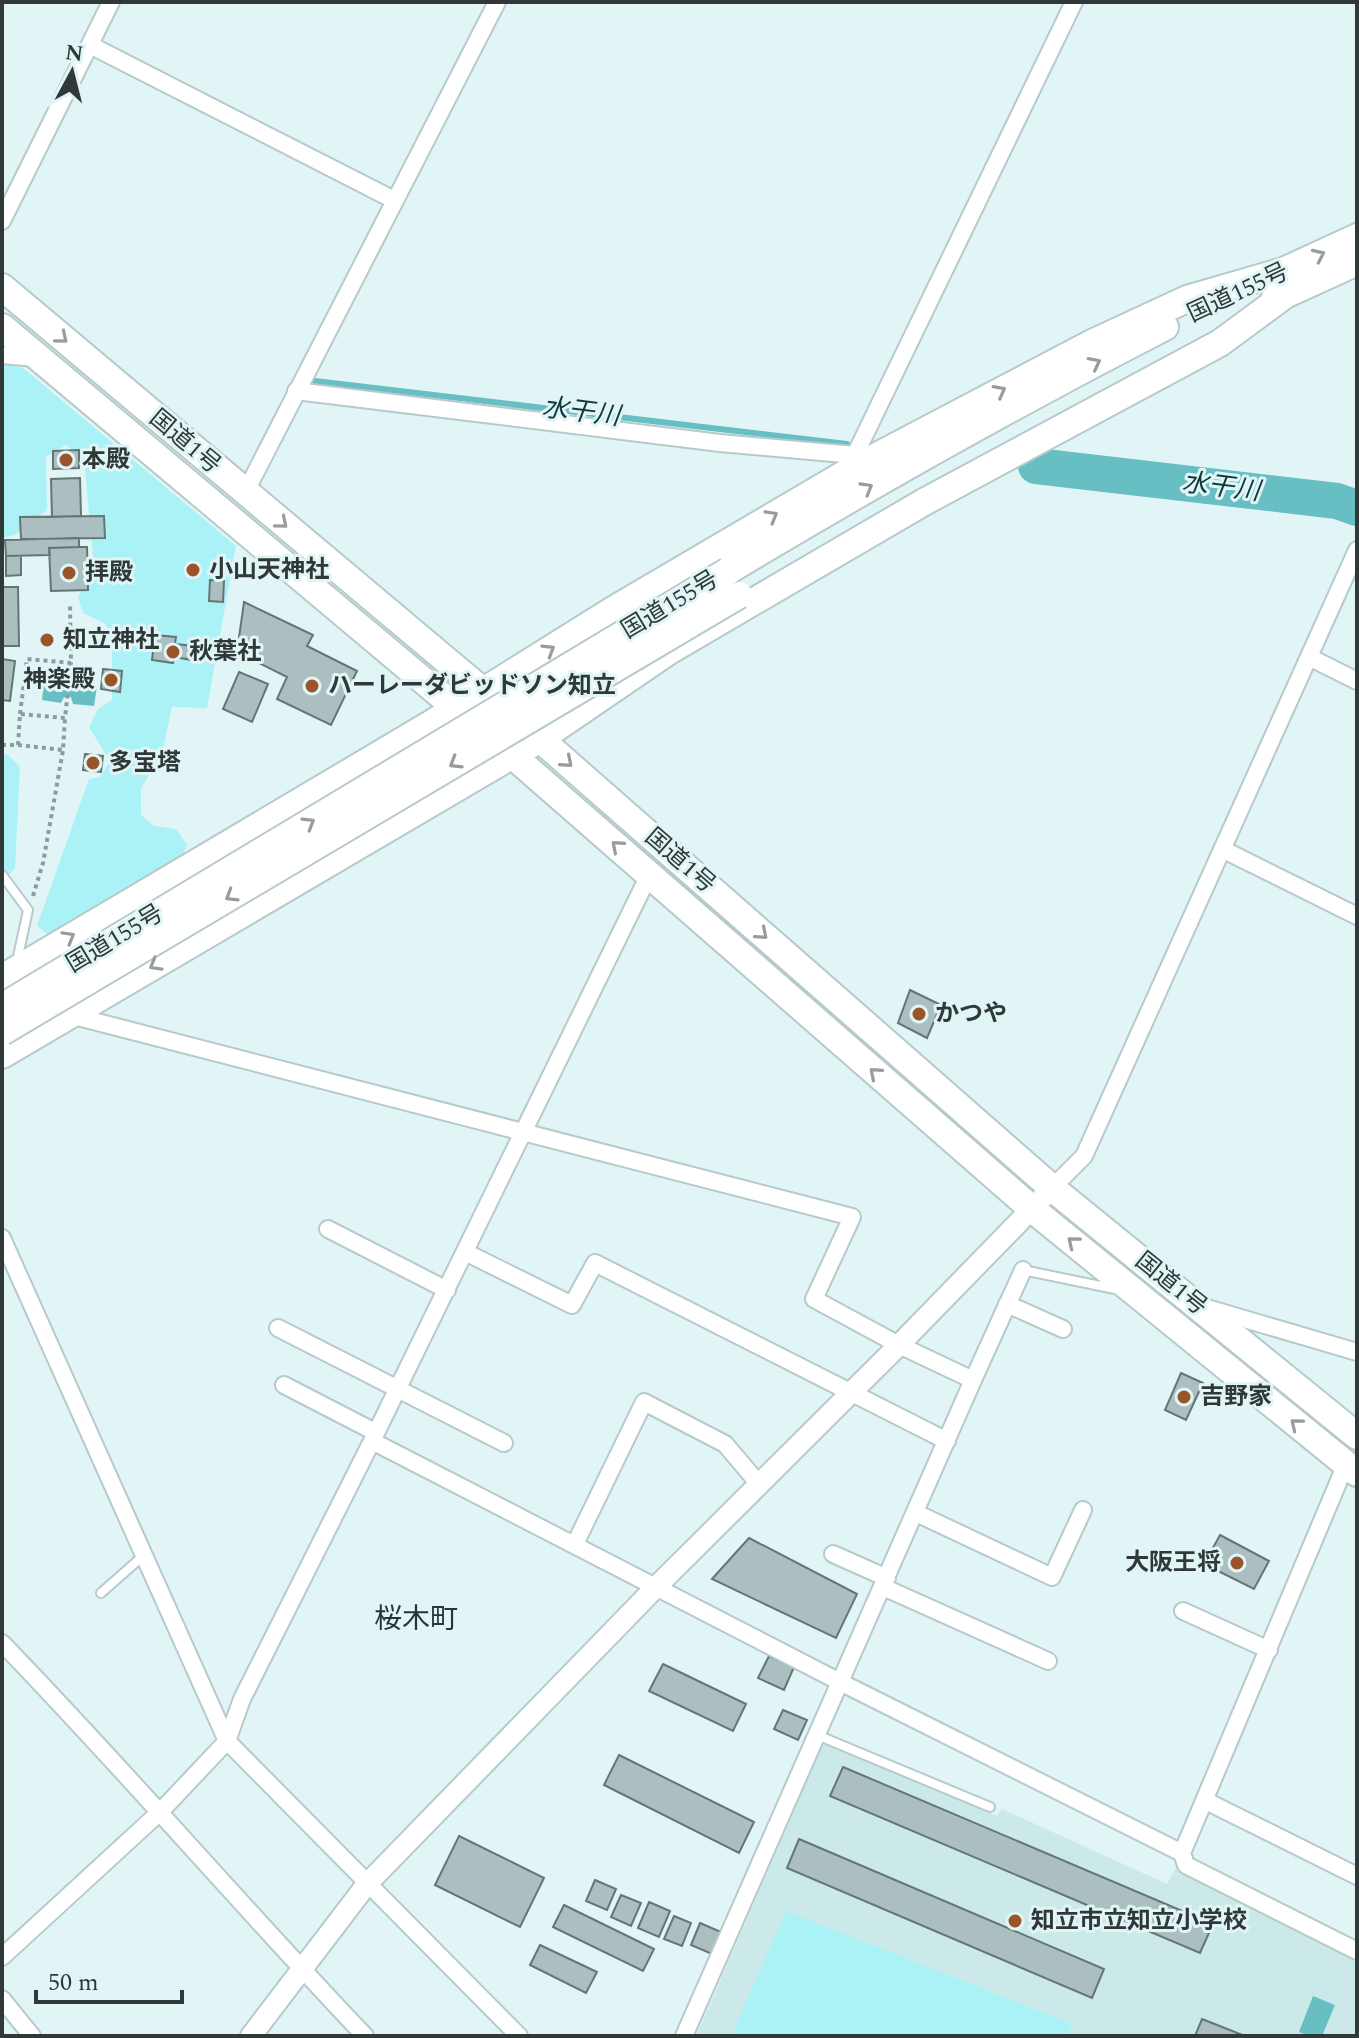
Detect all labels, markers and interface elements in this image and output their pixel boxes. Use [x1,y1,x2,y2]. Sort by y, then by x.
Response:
north arrow [32,32,112,112]
text: N [63,36,85,71]
one-way arrow [1310,249,1325,265]
street label: 国道155号 [1181,254,1295,332]
one-way arrow [52,328,67,343]
one-way arrow [1087,358,1101,373]
one-way arrow [991,385,1006,401]
water label: 水干川 [540,387,625,437]
street label: 国道1号 [141,401,229,483]
place label: 本殿 [82,442,130,478]
marker: 本殿 [57,451,75,469]
water label: 水干川 [1180,462,1265,512]
one-way arrow [858,482,873,498]
one-way arrow [763,510,778,526]
one-way arrow [273,513,287,528]
place label: 小山天神社 [209,552,329,588]
place label: 拝殿 [85,555,133,591]
marker: 小山天神社 [184,561,202,579]
street label: 国道155号 [614,562,726,648]
marker: 拝殿 [60,564,78,582]
place label: 知立神社 [63,622,159,658]
marker: 知立神社 [38,631,56,649]
place label: 秋葉社 [189,634,261,670]
marker: 秋葉社 [164,643,182,661]
one-way arrow [540,644,555,659]
place label: 神楽殿 [23,662,95,698]
place label: ハーレーダビッドソン知立 [328,668,616,704]
marker: 神楽殿 [102,671,120,689]
marker: ハーレーダビッドソン知立 [303,677,321,695]
place label: 多宝塔 [109,745,181,781]
one-way arrow [557,753,572,767]
marker: 多宝塔 [84,754,102,772]
one-way arrow [449,754,464,769]
one-way arrow [300,817,315,833]
street label: 国道1号 [636,820,724,902]
one-way arrow [611,842,626,856]
one-way arrow [225,886,240,902]
street label: 国道155号 [59,896,171,982]
one-way arrow [753,924,768,938]
one-way arrow [60,932,75,947]
one-way arrow [149,955,164,971]
place label: かつや [935,996,1007,1032]
marker: かつや [910,1005,928,1023]
one-way arrow [870,1068,885,1083]
one-way arrow [1068,1237,1082,1252]
street label: 国道1号 [1127,1244,1215,1324]
place label: 吉野家 [1200,1379,1272,1415]
marker: 吉野家 [1175,1388,1193,1406]
one-way arrow [1291,1419,1306,1433]
place label: 大阪王将 [1125,1545,1221,1581]
marker: 大阪王将 [1228,1554,1246,1572]
district label: 桜木町 [374,1598,458,1641]
place label: 知立市立知立小学校 [1031,1903,1247,1939]
marker: 知立市立知立小学校 [1006,1912,1024,1930]
scale bar [36,1954,182,2004]
text: 50 m [48,1965,99,2001]

